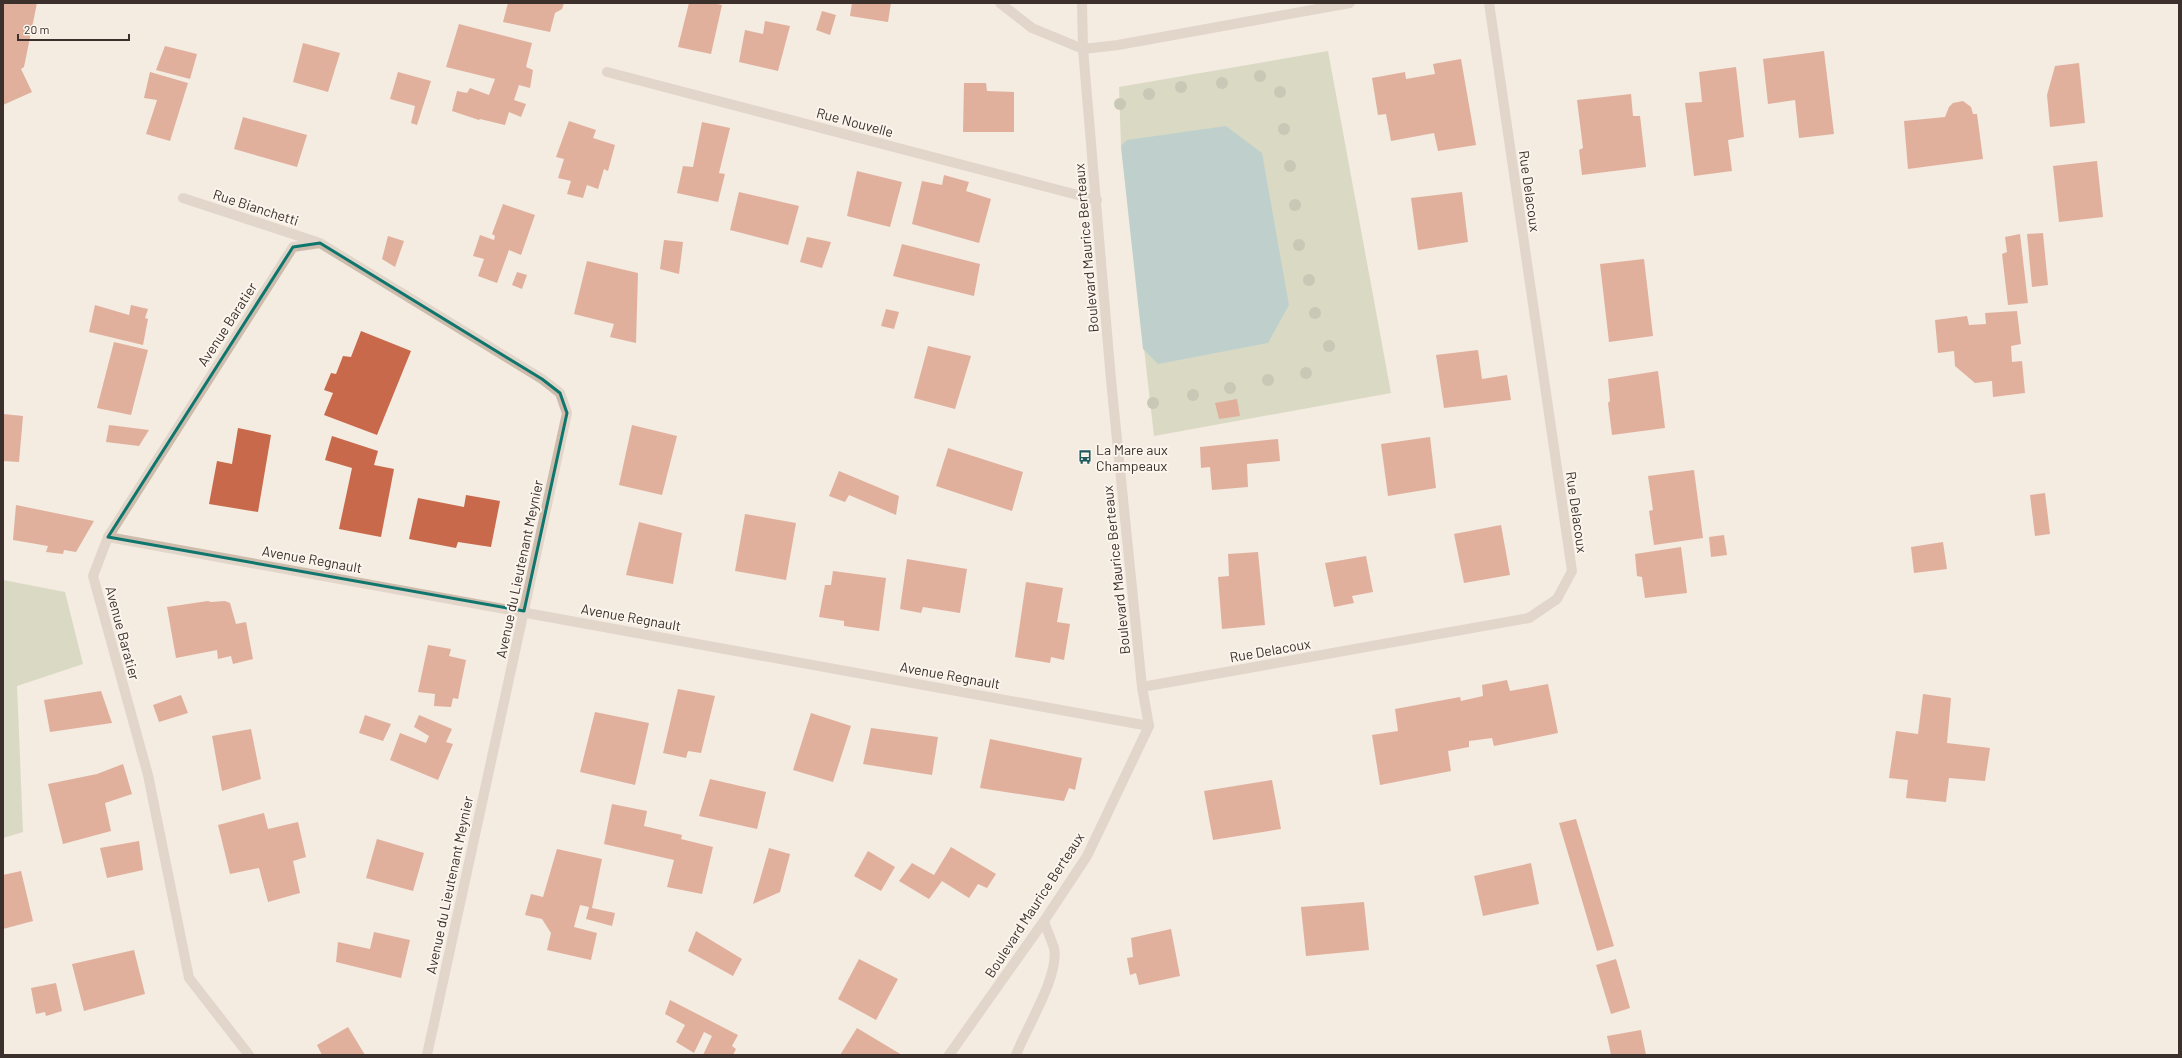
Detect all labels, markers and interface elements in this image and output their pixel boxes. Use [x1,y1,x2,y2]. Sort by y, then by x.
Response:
scale bar [18,16,129,42]
text: 20 m [24,22,50,36]
street label: Rue Nouvelle [815,104,895,140]
street label: Rue Delacoux [1516,149,1544,233]
street label: Boulevard Maurice Berteaux [1070,163,1102,333]
street label: Rue Bianchetti [211,185,301,229]
street label: Avenue Baratier [194,279,260,369]
place label: La Mare aux Champeaux [1096,441,1168,474]
bus stop icon: La Mare aux Champeaux [1077,449,1093,465]
street label: Rue Delacoux [1563,470,1591,554]
street label: Avenue du Lieutenant Meynier [492,478,546,660]
street label: Boulevard Maurice Berteaux [1099,485,1133,655]
street label: Avenue Regnault [261,542,363,576]
street label: Avenue Baratier [102,584,144,682]
street label: Avenue Regnault [580,600,682,634]
street label: Rue Delacoux [1228,634,1312,665]
street label: Avenue Regnault [899,658,1001,692]
street label: Avenue du Lieutenant Meynier [422,794,476,976]
street label: Boulevard Maurice Berteaux [981,829,1087,981]

